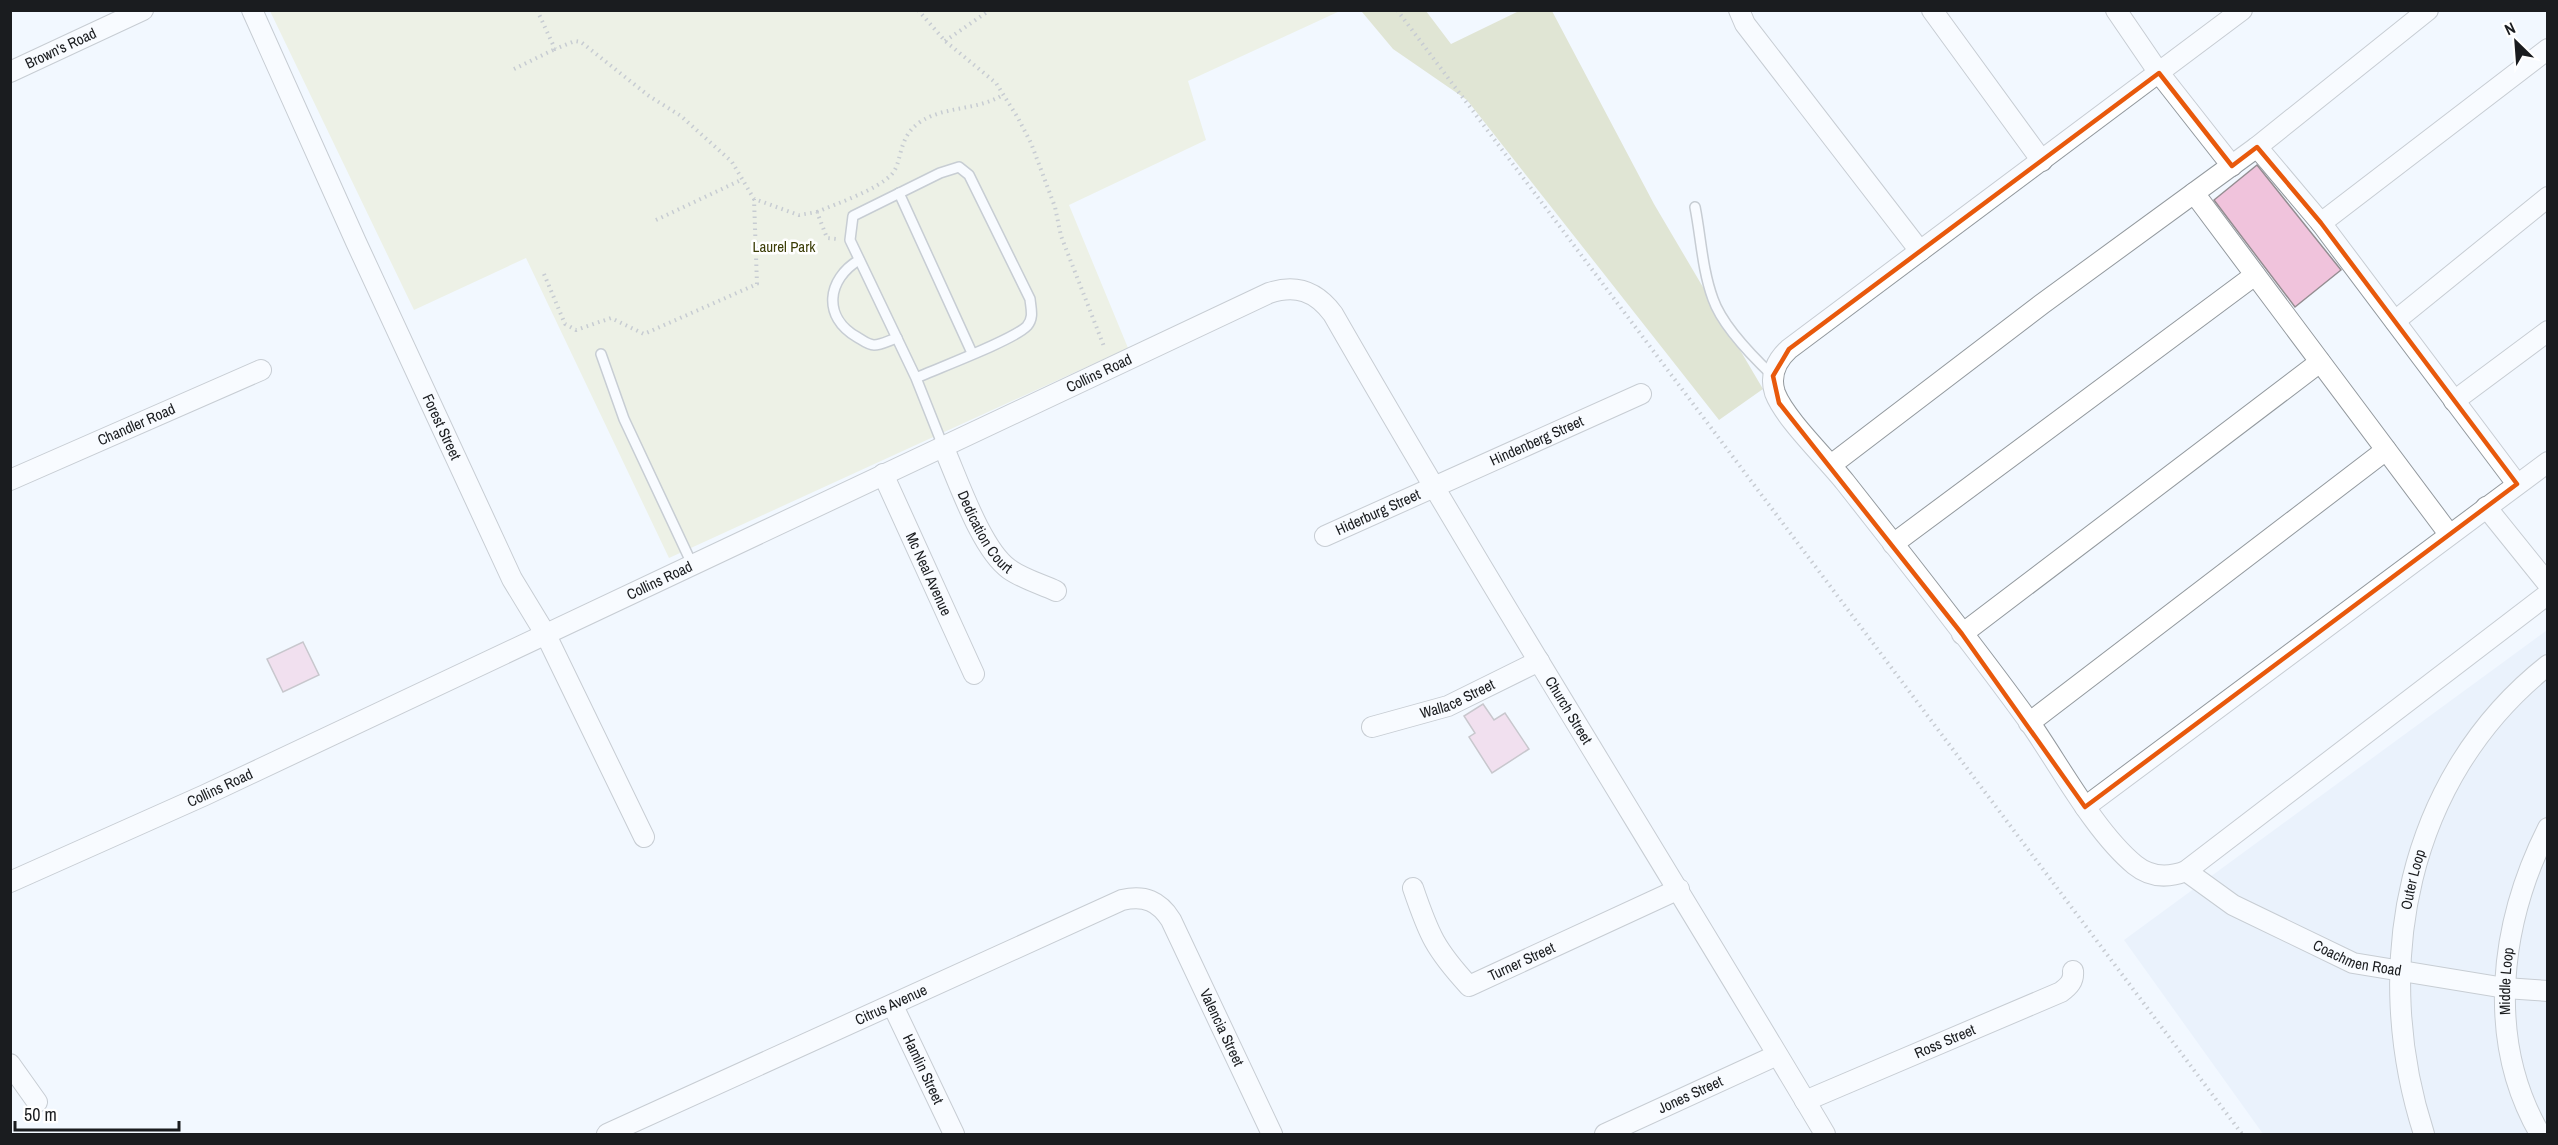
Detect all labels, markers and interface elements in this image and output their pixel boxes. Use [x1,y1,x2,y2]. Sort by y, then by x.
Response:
north arrow [2486,12,2546,72]
text: N [2501,16,2519,40]
street label: Brown's Road [22,22,100,74]
park label: Laurel Park [753,236,816,257]
street label: Collins Road [1062,348,1135,397]
street label: Forest Street [418,390,467,464]
street label: Chandler Road [94,398,178,450]
street label: Hindenberg Street [1486,410,1587,471]
street label: Hiderburg Street [1332,483,1424,540]
street label: Dedication Court [953,487,1017,578]
street label: Mc Neal Avenue [901,529,957,619]
street label: Collins Road [623,556,696,605]
street label: Church Street [1540,672,1598,748]
street label: Wallace Street [1417,673,1499,723]
street label: Collins Road [183,763,256,812]
street label: Outer Loop [2395,846,2430,911]
street label: Coachmen Road [2310,934,2403,981]
street label: Turner Street [1484,937,1559,986]
street label: Middle Loop [2494,946,2519,1015]
street label: Citrus Avenue [851,979,930,1030]
street label: Valencia Street [1195,985,1250,1070]
street label: Ross Street [1911,1019,1979,1063]
street label: Hamlin Street [898,1030,949,1108]
street label: Jones Street [1654,1070,1727,1118]
scale bar [15,1094,178,1132]
text: 50 m [24,1102,57,1127]

